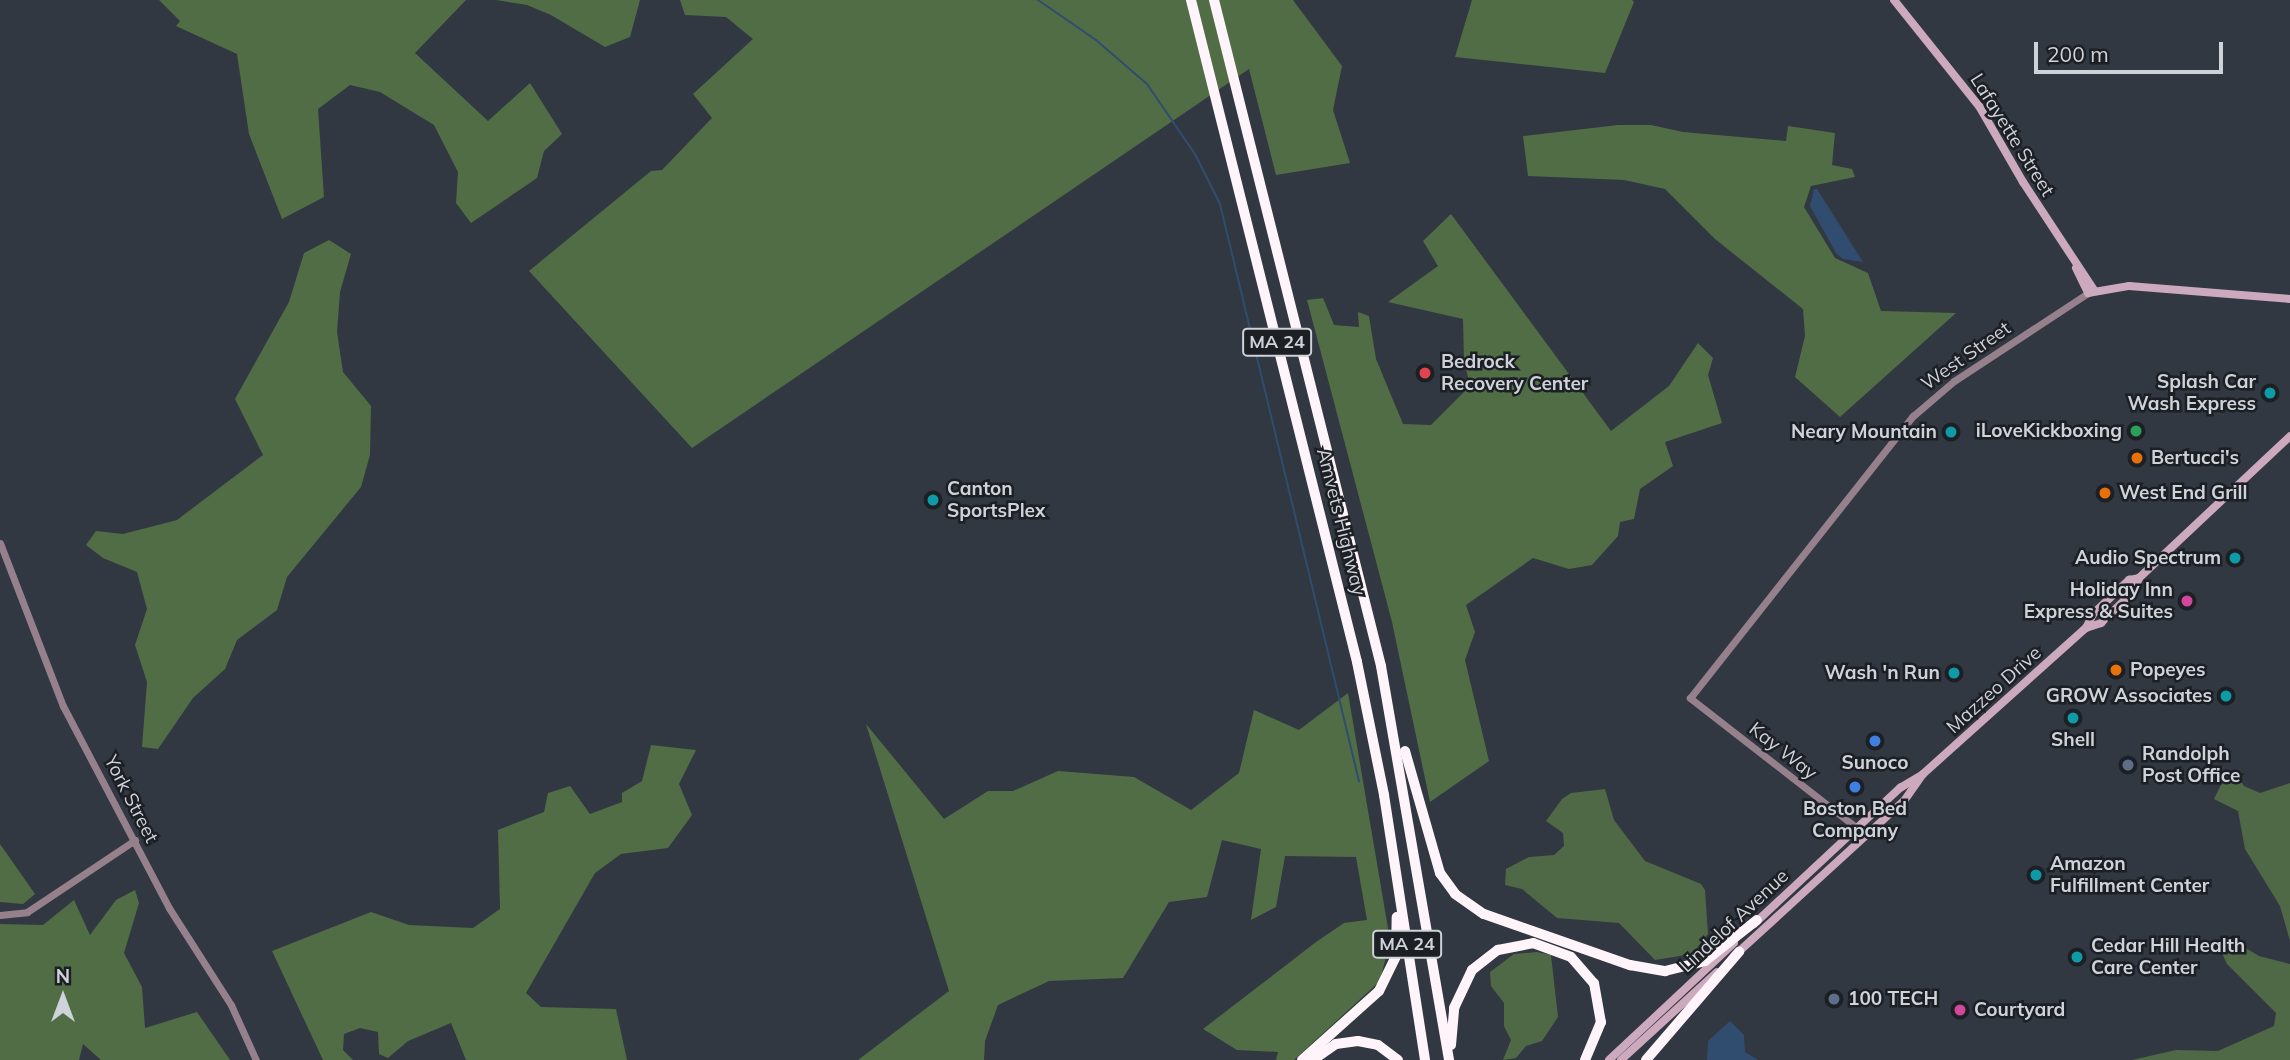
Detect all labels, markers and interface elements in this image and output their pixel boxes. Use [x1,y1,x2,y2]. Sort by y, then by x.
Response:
scale bar [2038,28,2227,72]
text: 200 m [2047,41,2109,67]
street label: Lafayette Street [1965,69,2059,201]
street label: West Street [1917,317,2015,395]
road number: MA 24 [1242,328,1312,356]
place label: Bedrock Recovery Center [1441,351,1588,395]
marker: Bedrock Recovery Center [1415,363,1435,383]
place label: Splash Car Wash Express [2128,371,2256,415]
marker: Splash Car Wash Express [2262,385,2278,401]
place label: iLoveKickboxing [1976,420,2122,442]
place label: Neary Mountain [1791,421,1937,443]
marker: iLoveKickboxing [2128,423,2144,439]
marker: Neary Mountain [1943,424,1959,440]
street label: Amvets Highway [1312,446,1370,598]
place label: Bertucci's [2151,447,2239,469]
marker: Bertucci's [2129,450,2145,466]
place label: Canton SportsPlex [947,478,1045,522]
place label: West End Grill [2119,482,2247,504]
marker: West End Grill [2097,485,2113,501]
marker: Canton SportsPlex [925,492,941,508]
place label: Audio Spectrum [2075,547,2221,569]
marker: Audio Spectrum [2227,550,2243,566]
place label: Holiday Inn Express & Suites [2024,579,2173,623]
marker: Holiday Inn Express & Suites [2179,593,2195,609]
street label: Mazzeo Drive [1942,642,2046,738]
place label: Popeyes [2130,659,2206,681]
place label: Wash 'n Run [1824,662,1940,684]
marker: Popeyes [2108,662,2124,678]
marker: Wash 'n Run [1946,665,1962,681]
place label: GROW Associates [2046,685,2212,707]
marker: GROW Associates [2218,688,2234,704]
marker: Shell [2065,710,2081,726]
street label: Kay Way [1745,717,1821,785]
place label: Shell [2051,729,2095,751]
marker: Sunoco [1867,733,1883,749]
place label: Randolph Post Office [2142,743,2240,787]
street label: York Street [99,751,163,847]
place label: Sunoco [1842,752,1908,774]
marker: Randolph Post Office [2120,757,2136,773]
marker: Boston Bed Company [1847,779,1863,795]
place label: Boston Bed Company [1803,798,1907,842]
place label: Amazon Fulfillment Center [2050,853,2209,897]
street label: Lindelof Avenue [1675,865,1793,977]
marker: Amazon Fulfillment Center [2028,867,2044,883]
road number: MA 24 [1372,930,1442,959]
place label: Cedar Hill Health Care Center [2091,935,2245,979]
marker: Cedar Hill Health Care Center [2069,949,2085,965]
north arrow [28,962,98,1032]
text: N [56,964,70,988]
place label: 100 TECH [1848,988,1938,1010]
marker: 100 TECH [1826,991,1842,1007]
place label: Courtyard [1974,999,2065,1021]
marker: Courtyard [1952,1002,1968,1018]

